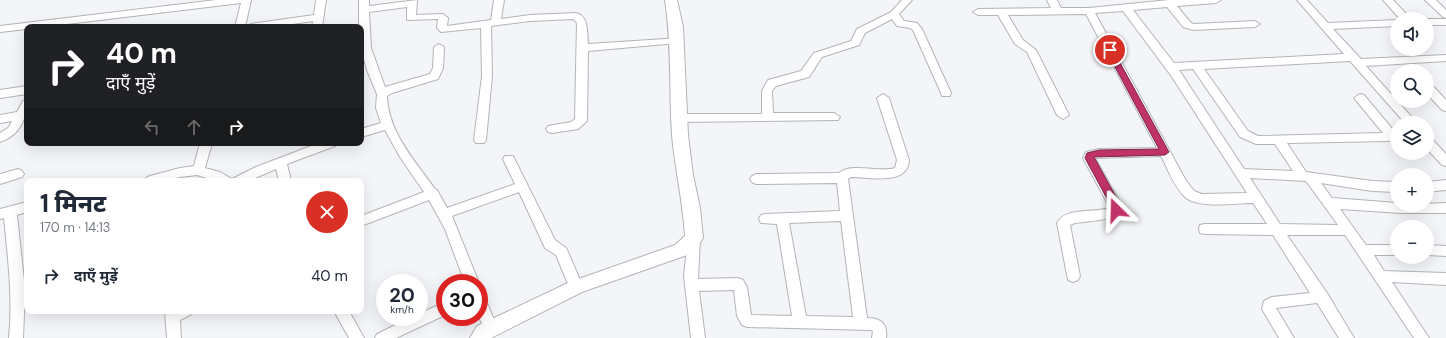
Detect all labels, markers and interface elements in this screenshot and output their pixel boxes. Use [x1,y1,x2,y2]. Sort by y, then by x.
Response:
map controls [1390,12,1434,264]
button: sound [1390,12,1434,56]
pin [1093,33,1127,67]
text: 40 m [106,35,177,72]
icon: arrive [1099,39,1121,61]
icon: right [40,40,92,92]
button: search [1390,64,1434,108]
text: दाएँ मुड़ें [106,71,155,95]
icon: left [141,116,163,138]
icon: ahead [183,116,205,138]
icon: right [225,116,247,138]
button: layers [1390,116,1434,160]
button: + [1390,168,1434,212]
text: 1 मिनट [40,188,106,219]
position arrow [1095,189,1137,231]
button: close [306,191,348,233]
text: 170 m · 14:13 [40,219,111,236]
button: − [1390,220,1434,264]
icon: right [40,265,62,287]
text: दाएँ मुड़ें [74,266,118,286]
text: 40 m [311,266,348,286]
speed limit sign: 30 [436,274,488,326]
text: 20 [389,282,415,308]
text: km/h [390,303,414,316]

